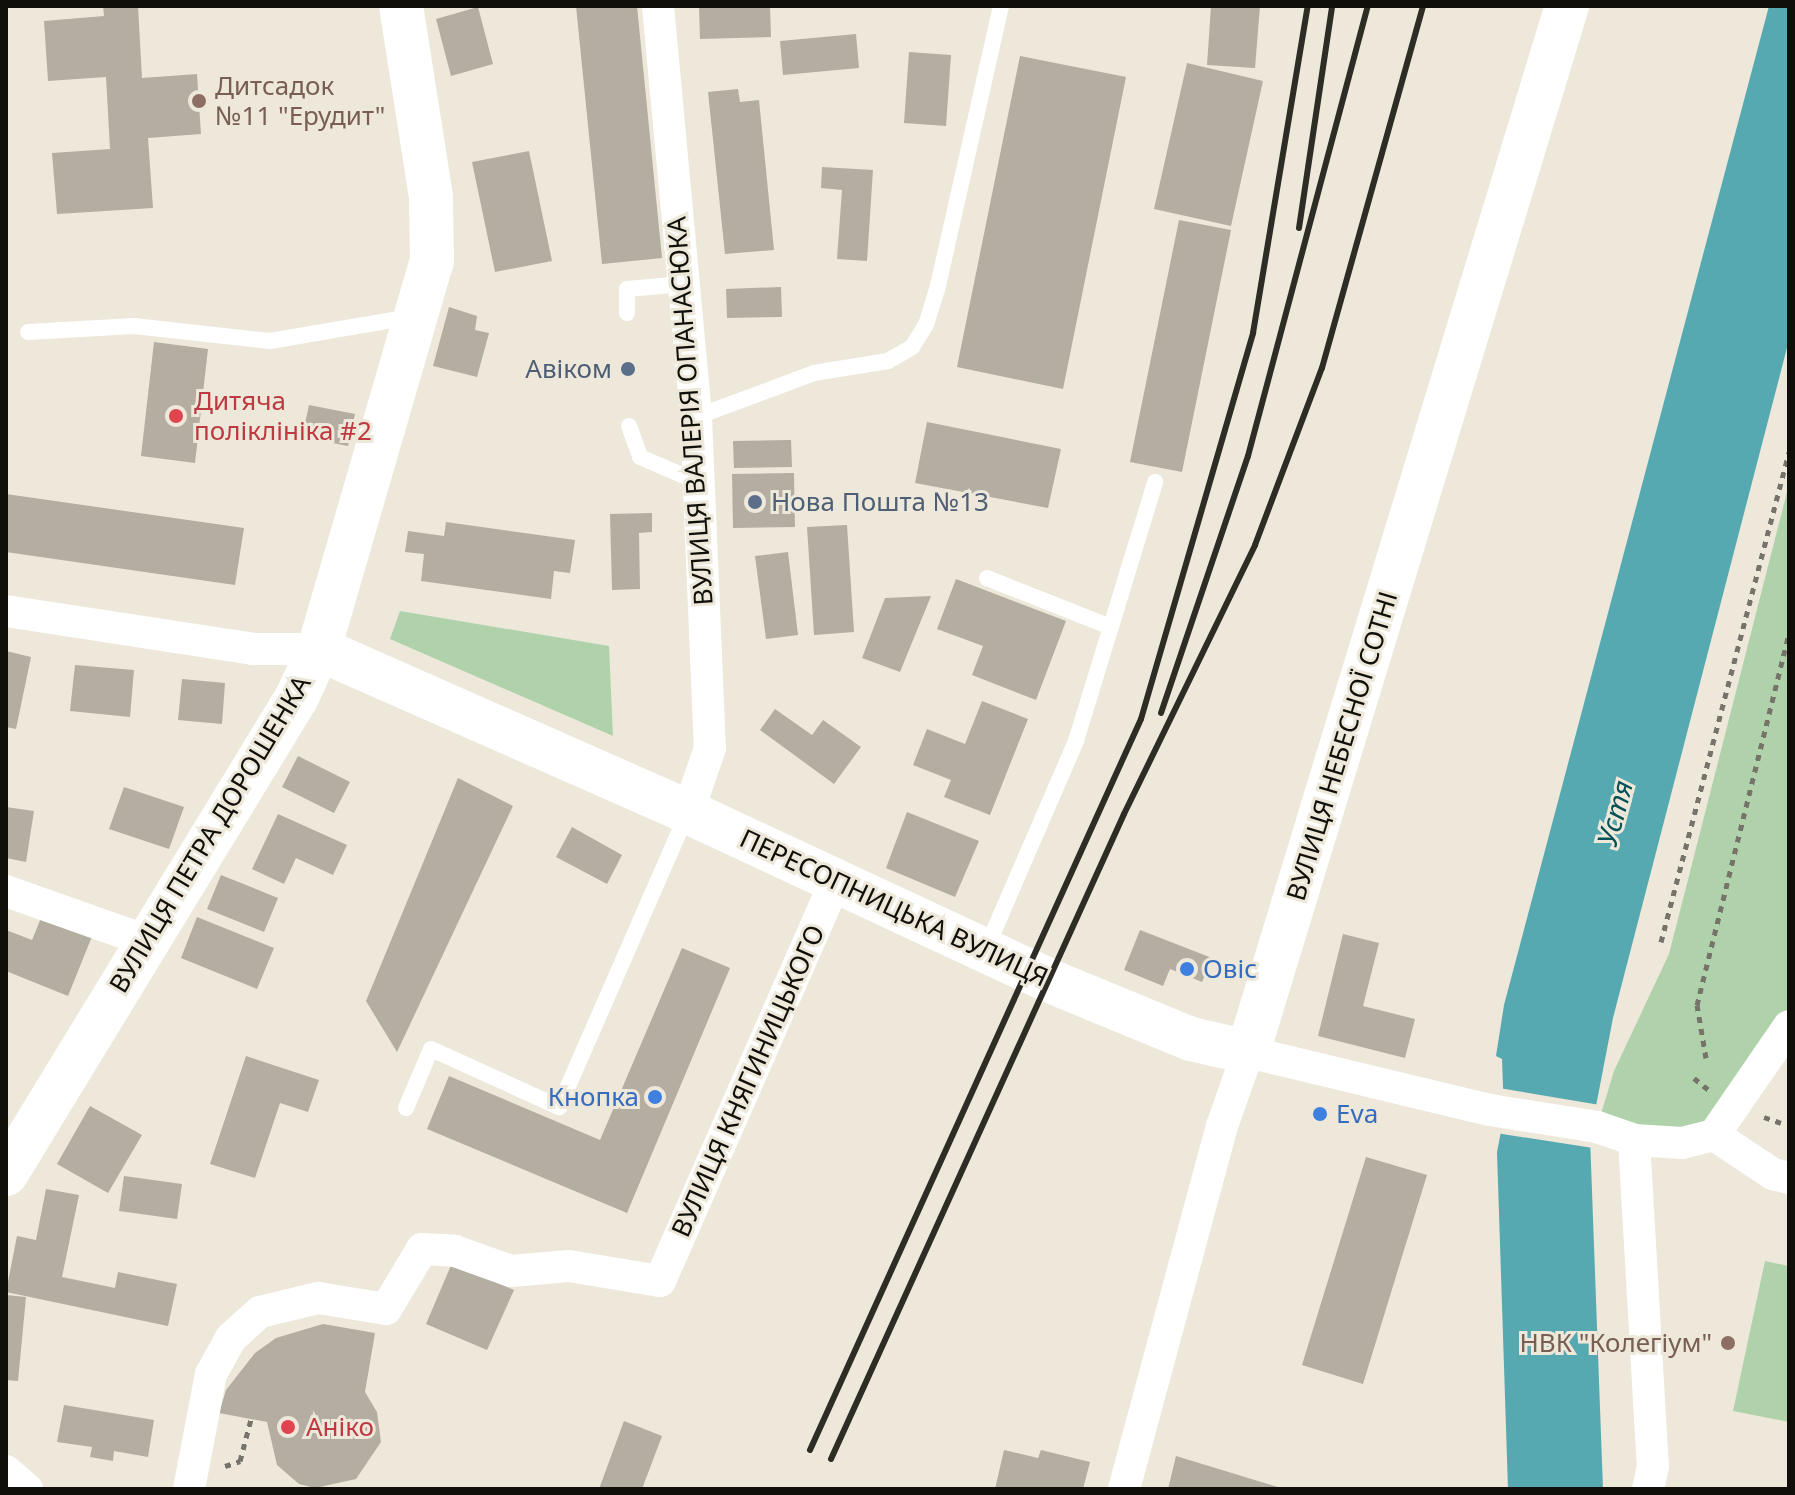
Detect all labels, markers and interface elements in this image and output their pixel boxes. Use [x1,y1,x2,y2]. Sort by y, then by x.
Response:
place label: Дитсадок №11 "Ерудит" [215,70,385,132]
marker: Дитсадок №11 "Ерудит" [190,92,208,110]
street label: ВУЛИЦЯ ВАЛЕРІЯ ОПАНАСЮКА [661,215,719,607]
place label: Авіком [525,353,612,385]
marker: Авіком [619,360,637,378]
place label: Дитяча поліклініка #2 [194,385,372,446]
marker: Дитяча поліклініка #2 [165,405,187,427]
place label: Нова Пошта №13 [771,486,989,518]
marker: Нова Пошта №13 [746,493,764,511]
street label: ВУЛИЦЯ НЕБЕСНОЇ СОТНІ [1280,588,1404,904]
street label: ВУЛИЦЯ ПЕТРА ДОРОШЕНКА [103,670,317,998]
water label: Устя [1589,777,1639,849]
street label: ПЕРЕСОПНИЦЬКА ВУЛИЦЯ [735,823,1053,993]
street label: ВУЛИЦЯ КНЯГИНИЦЬКОГО [665,920,831,1242]
place label: Овіс [1203,953,1257,985]
marker: Овіс [1178,960,1196,978]
place label: Кнопка [548,1081,639,1113]
marker: Кнопка [646,1088,664,1106]
place label: Eva [1336,1098,1378,1130]
marker: Eva [1311,1105,1329,1123]
place label: НВК "Колегіум" [1519,1327,1712,1359]
marker: НВК "Колегіум" [1719,1334,1737,1352]
place label: Аніко [306,1411,374,1443]
marker: Аніко [277,1416,299,1438]

